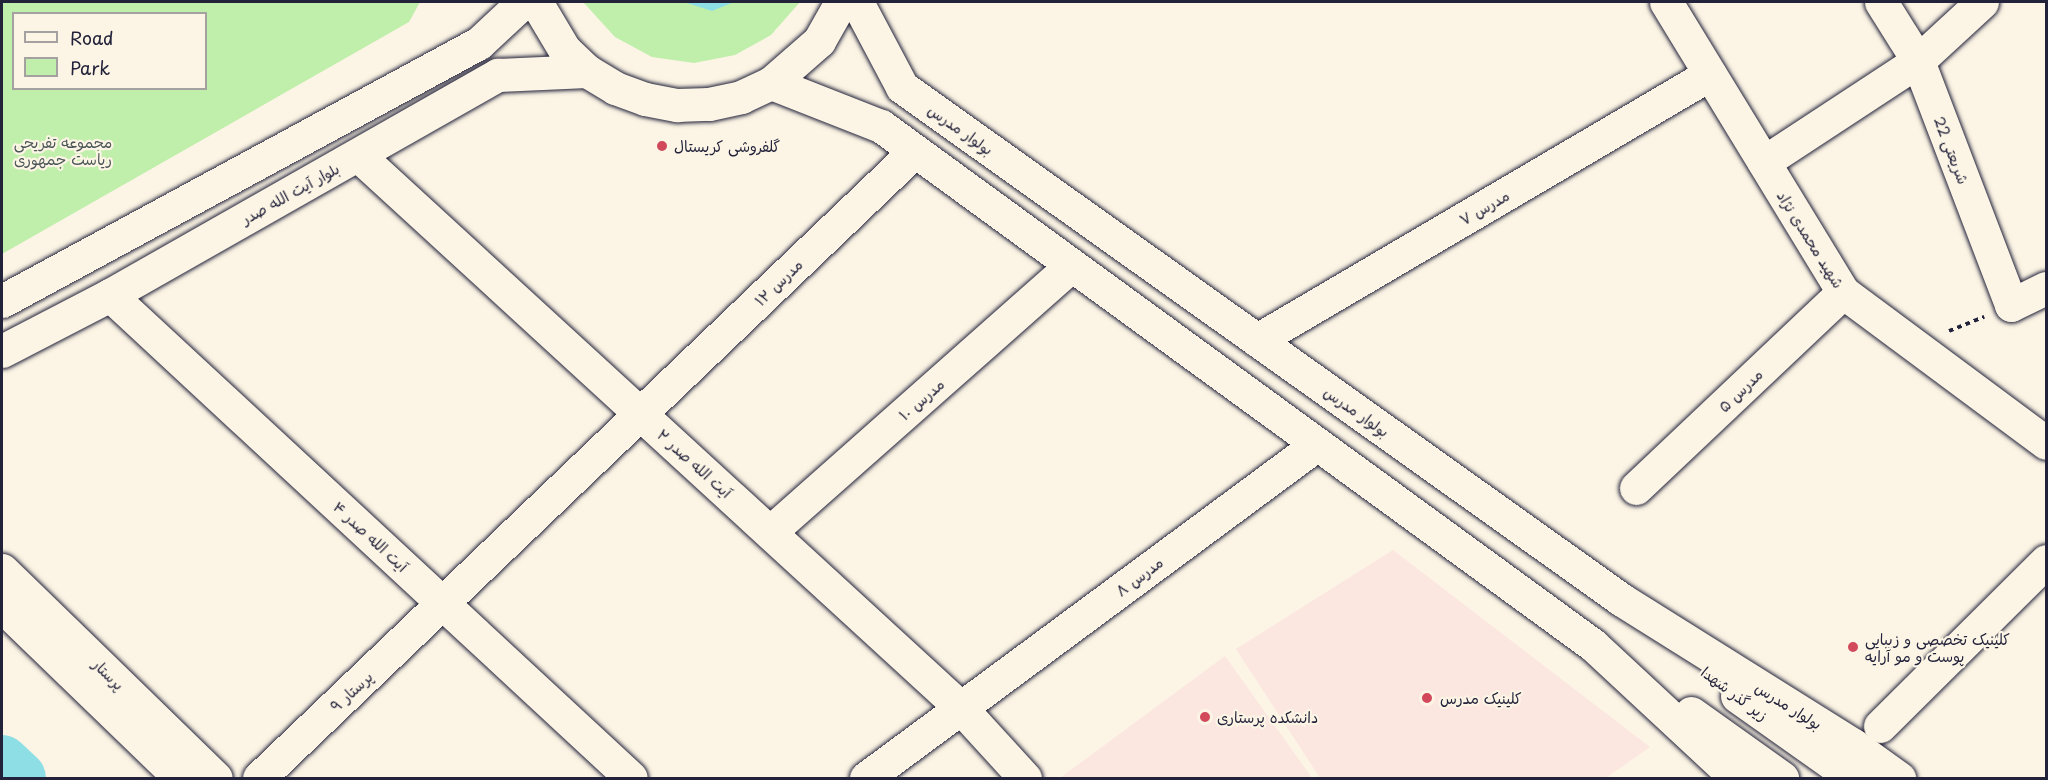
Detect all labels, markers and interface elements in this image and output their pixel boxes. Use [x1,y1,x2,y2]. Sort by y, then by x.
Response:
legend [12,12,207,90]
text: Road [70,24,114,51]
text: Park [70,54,110,81]
street label: بولوار مدرس [925,100,997,158]
street label: شریعتی 22 [1931,114,1973,186]
park label: مجموعه تفریحی ریاست جمهوری [14,132,112,167]
place label: گلفروشی کریستال [674,137,780,155]
marker: گلفروشی کریستال [655,139,669,153]
street label: بلوار آیت الله صدر [238,159,342,227]
street label: مدرس ۷ [1456,186,1512,228]
street label: شهید محمدی نژاد [1774,187,1848,291]
street label: مدرس ۱۲ [750,255,806,309]
street label: مدرس ۵ [1714,365,1766,415]
street label: مدرس ۱۰ [895,374,947,424]
street label: بولوار مدرس [1321,382,1393,440]
street label: آیت الله صدر ۲ [654,425,736,501]
street label: آیت الله صدر ۴ [330,497,412,575]
street label: مدرس ۸ [1112,552,1166,600]
place label: کلینیک تخصصی و زیبایی پوست و مو آرایه [1865,629,2010,664]
marker: کلینیک تخصصی و زیبایی پوست و مو آرایه [1846,640,1860,654]
street label: پرستار [90,655,128,693]
street label: زیر گذر شهدا [1698,662,1772,724]
street label: پرستار ۹ [326,667,376,715]
street label: بولوار مدرس [1752,677,1826,733]
marker: کلینیک مدرس [1418,689,1436,707]
place label: کلینیک مدرس [1440,689,1522,707]
place label: دانشکده پرستاری [1217,708,1318,726]
marker: دانشکده پرستاری [1198,710,1212,724]

